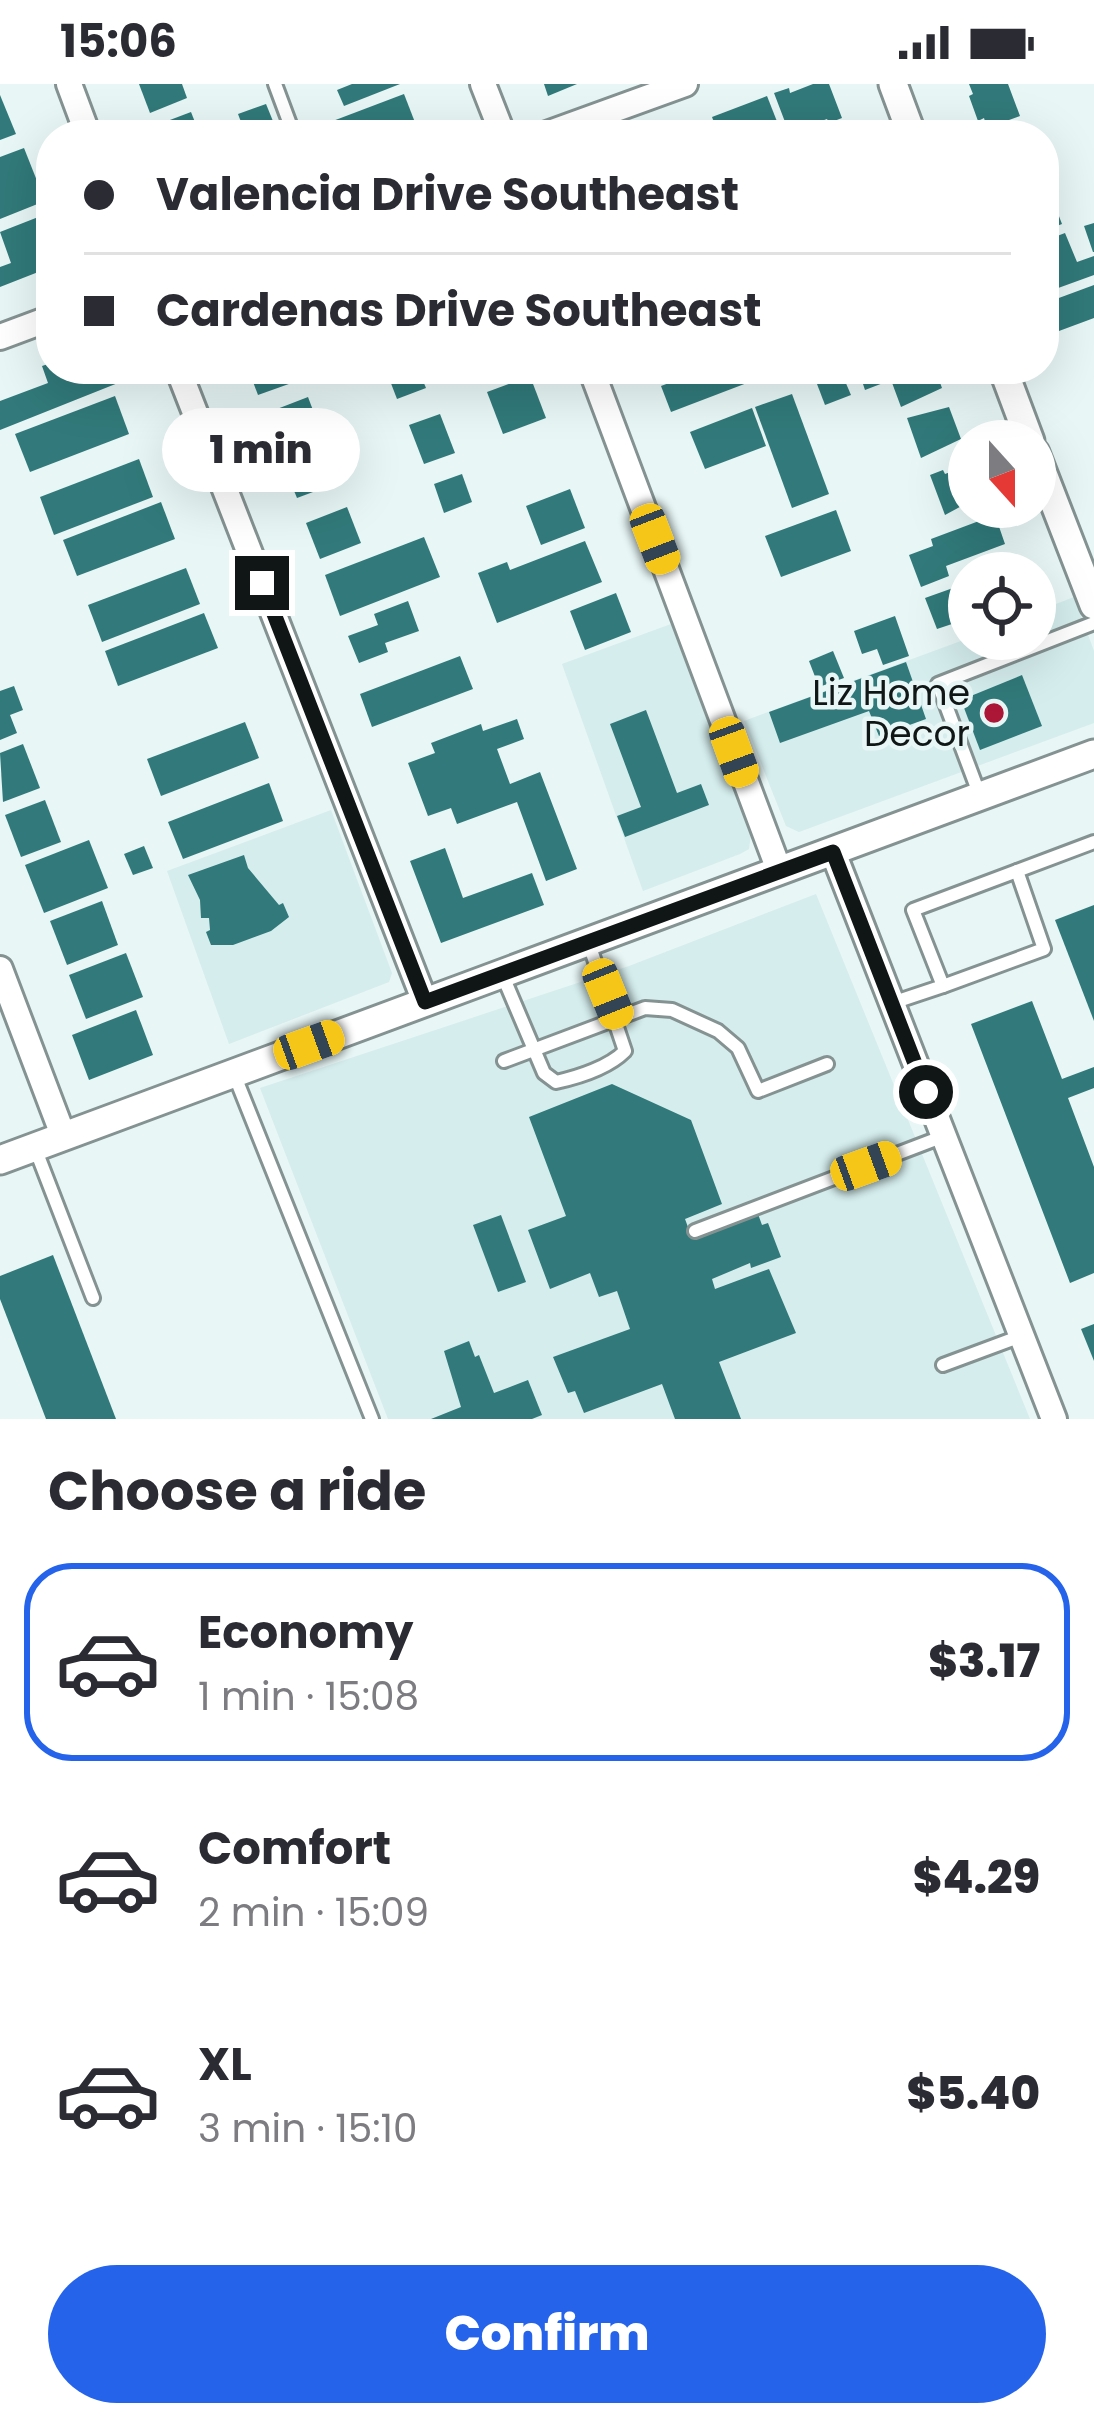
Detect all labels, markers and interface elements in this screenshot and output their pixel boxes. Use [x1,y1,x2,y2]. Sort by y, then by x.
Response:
text: 15:06 [60,10,177,73]
text: Valencia Drive Southeast [156,163,739,226]
text: Cardenas Drive Southeast [156,279,762,342]
callout: 1 min [163,409,361,493]
north arrow [948,420,1056,528]
map controls [948,420,1056,660]
text: 1 min [210,422,312,477]
car [625,499,685,579]
button: locate [948,552,1056,660]
route end [235,556,289,610]
place label: Liz Home Decor [812,667,970,759]
marker: Liz Home Decor [981,700,1007,726]
car [705,712,763,792]
car [578,954,638,1034]
car [269,1016,349,1074]
route start [899,1065,953,1119]
car [826,1137,906,1195]
text: Choose a ride [48,1453,426,1529]
text: Economy [198,1601,413,1664]
icon: car [54,1608,162,1716]
text: $3.17 [928,1630,1040,1693]
text: 1 min · 15:08 [198,1669,419,1724]
text: Comfort [198,1817,391,1880]
icon: car [54,1824,162,1932]
text: $4.29 [913,1846,1040,1909]
text: 2 min · 15:09 [198,1885,429,1940]
text: XL [198,2033,252,2096]
icon: car [54,2040,162,2148]
text: $5.40 [907,2062,1040,2125]
text: 3 min · 15:10 [198,2101,417,2156]
button: Confirm [48,2265,1046,2403]

